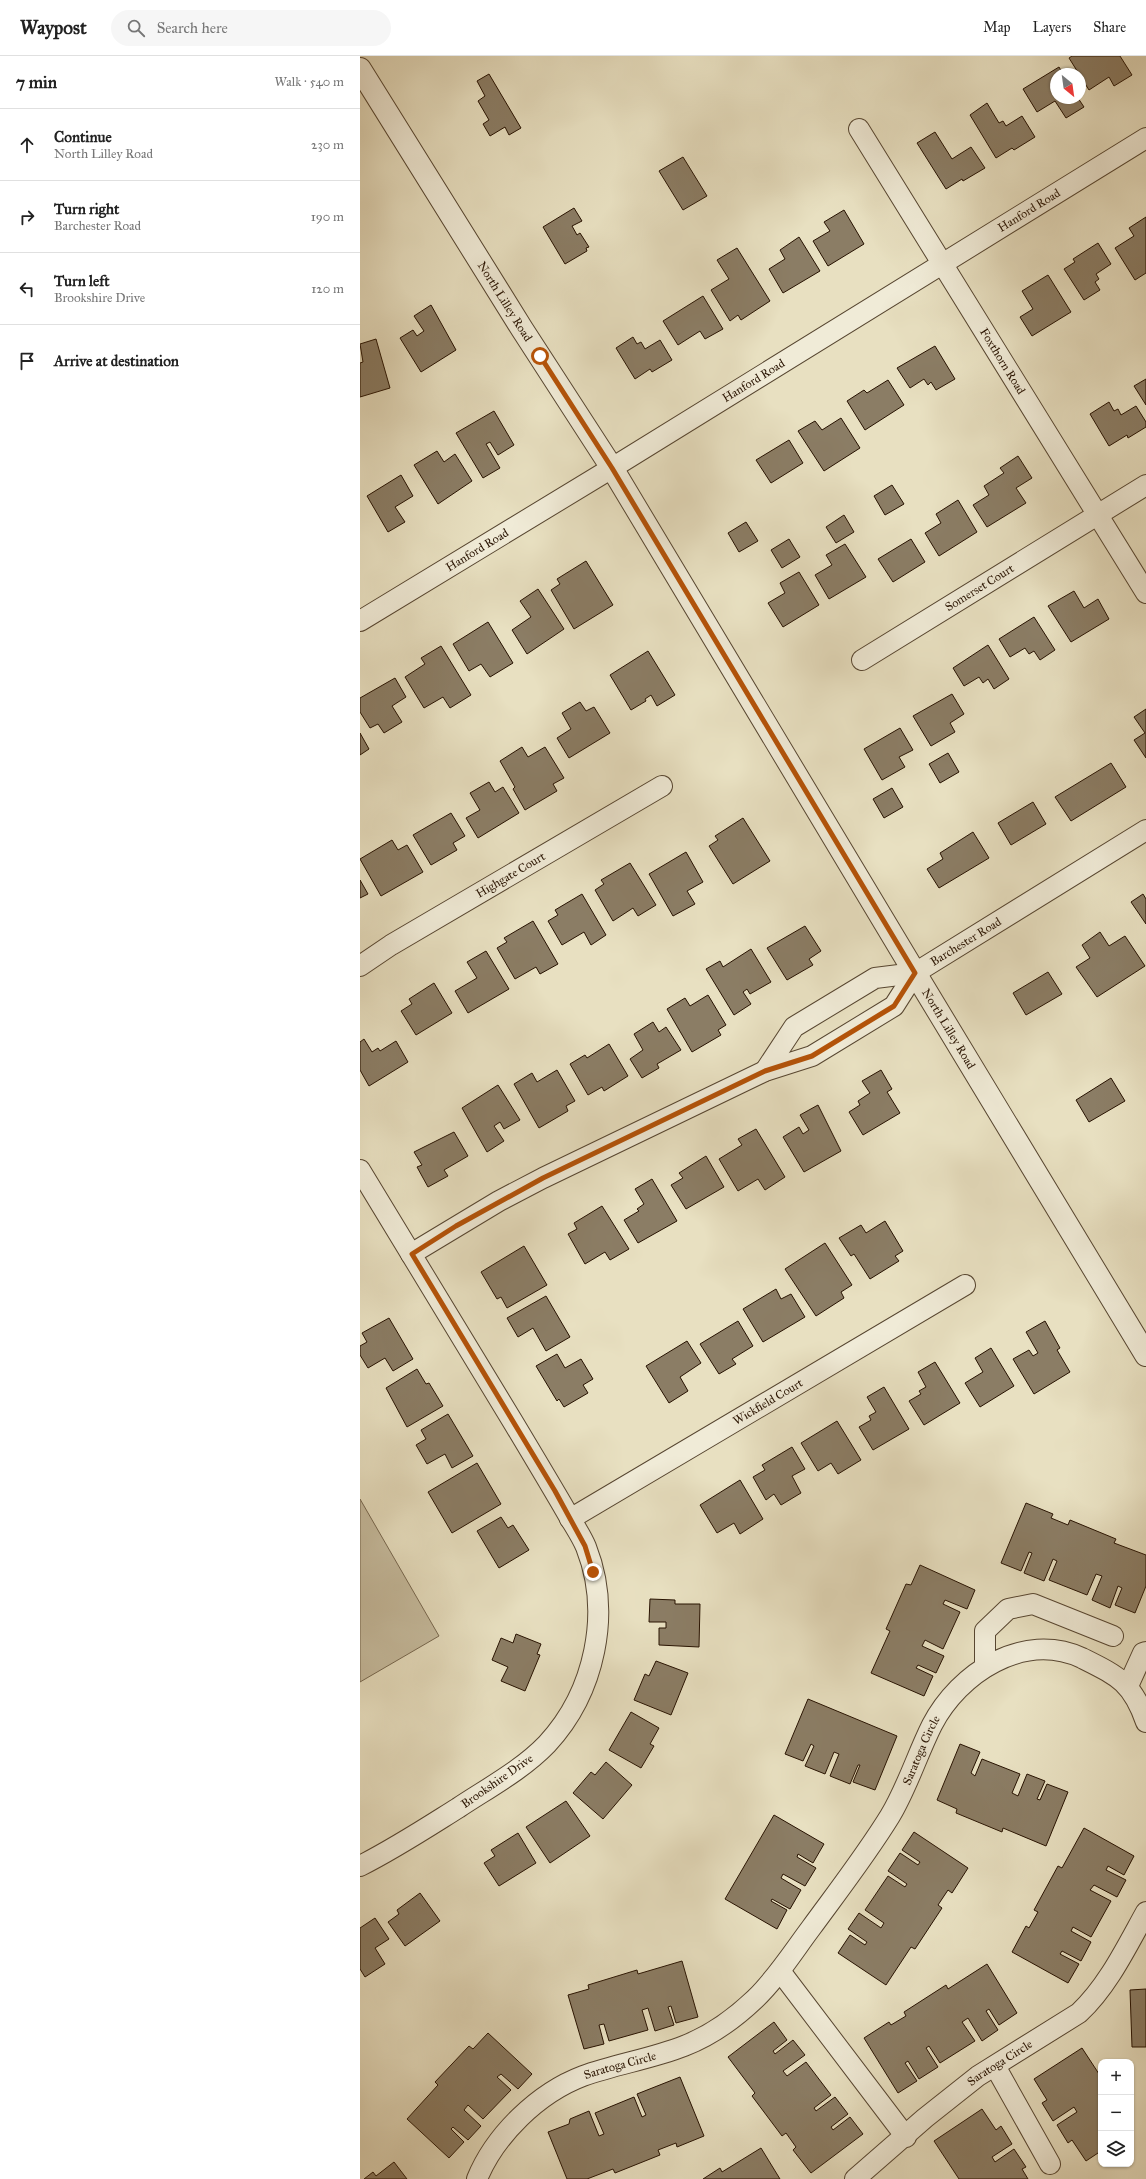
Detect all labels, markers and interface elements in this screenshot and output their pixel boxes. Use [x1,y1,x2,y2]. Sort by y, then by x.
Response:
search box [111,10,391,46]
text: Waypost [20,16,87,39]
icon: search [125,17,147,39]
text: Search here [157,19,228,37]
text: Map [983,19,1011,36]
text: Layers [1033,19,1071,36]
text: Share [1093,19,1126,36]
north arrow [1050,68,1086,104]
text: 7 min [16,72,57,93]
text: Walk · 540 m [275,74,344,90]
text: Continue [54,128,112,146]
icon: ahead [16,134,38,156]
text: 230 m [311,137,344,153]
text: North Lilley Road [54,146,153,162]
street label: Hanford Road [995,186,1063,235]
text: Turn right [54,200,119,218]
icon: right [16,206,38,228]
text: 190 m [311,209,344,225]
text: Barchester Road [54,218,141,234]
street label: North Lilley Road [475,259,535,344]
text: Turn left [54,272,110,290]
icon: left [16,278,38,300]
text: 120 m [311,281,344,297]
text: Brookshire Drive [54,290,145,306]
street label: Foxthorn Road [977,326,1028,397]
route start [531,347,549,365]
icon: arrive [16,350,38,372]
text: Arrive at destination [54,352,179,370]
street label: Hanford Road [720,356,787,405]
street label: Hanford Road [443,526,511,574]
street label: Somerset Court [942,561,1017,614]
street label: Highgate Court [473,849,548,901]
street label: Barchester Road [928,914,1004,969]
street label: North Lilley Road [919,986,978,1072]
street label: Wickfield Court [731,1375,806,1428]
route end [584,1563,602,1581]
street label: Saratoga Circle [900,1713,943,1787]
street label: Brookshire Drive [458,1751,536,1811]
street label: Saratoga Circle [964,2037,1035,2089]
street label: Saratoga Circle [582,2049,658,2082]
map controls [1098,2059,1134,2167]
button: + [1098,2059,1134,2095]
button: − [1098,2095,1134,2131]
button: layers [1098,2131,1134,2167]

